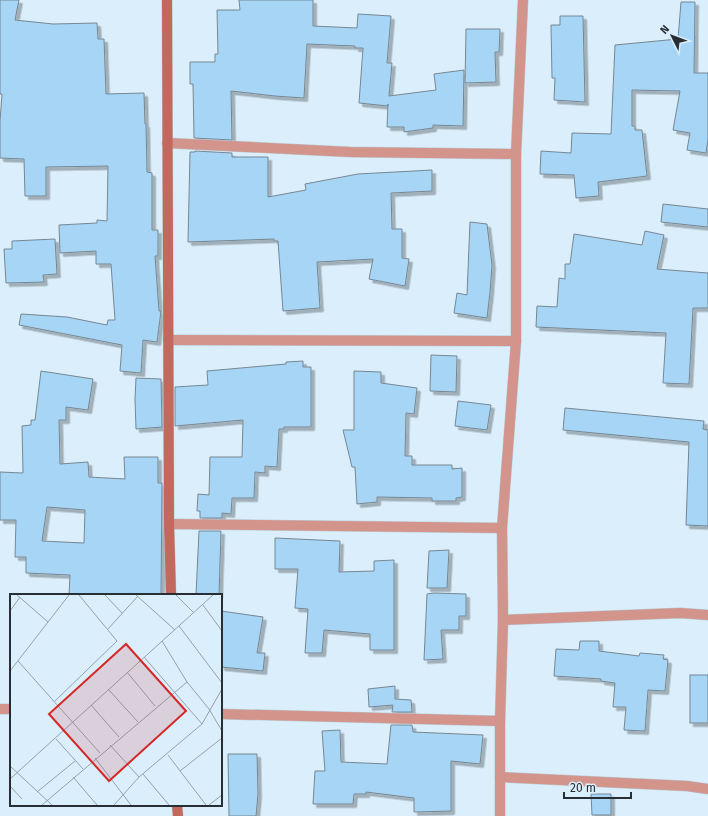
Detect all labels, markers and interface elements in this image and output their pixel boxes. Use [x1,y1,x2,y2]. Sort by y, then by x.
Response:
north arrow [652,16,692,56]
text: N [658,23,672,37]
inset map [10,594,222,806]
scale bar [564,774,631,800]
text: 20 m [570,781,596,795]

